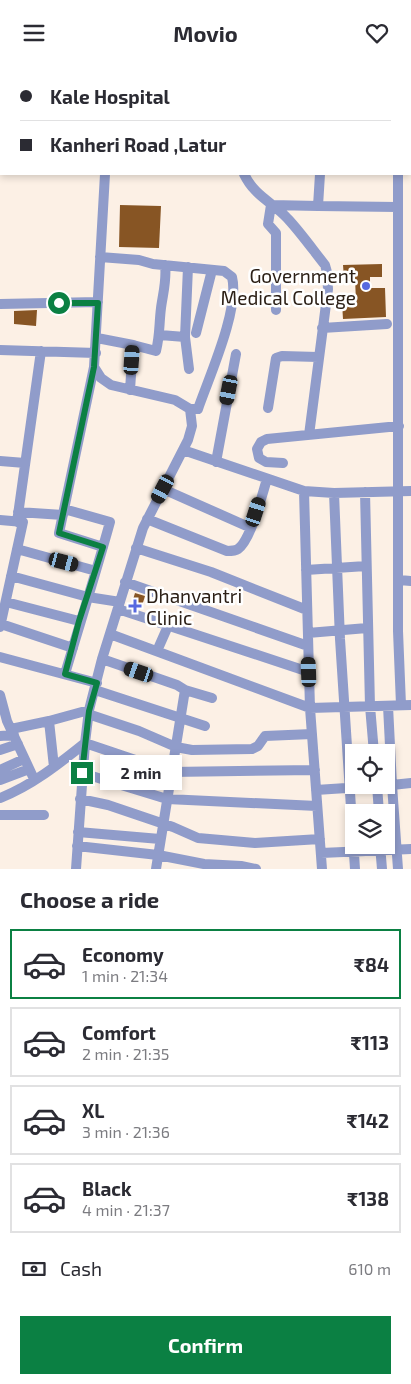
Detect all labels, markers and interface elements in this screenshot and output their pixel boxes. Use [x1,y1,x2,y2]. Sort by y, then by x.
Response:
icon: menu [20,19,48,47]
icon: heart [363,19,391,47]
text: Movio [173,20,238,46]
text: Kale Hospital [50,85,170,108]
text: Kanheri Road ,Latur [50,133,226,156]
place label: Government Medical College [221,264,356,309]
marker: Government Medical College [360,280,372,292]
route start [48,292,70,314]
car [123,345,140,375]
car [218,374,239,406]
car [149,472,176,506]
car [244,495,267,529]
car [47,551,80,573]
place label: Dhanvantri Clinic [146,584,242,629]
marker: Dhanvantri Clinic [128,599,142,613]
car [300,657,317,687]
car [122,660,155,684]
map controls [345,744,395,854]
button: locate [345,744,395,794]
callout: 2 min [100,755,182,791]
route end [71,762,93,784]
text: 2 min [121,763,161,782]
button: layers [345,804,395,854]
text: Choose a ride [20,886,159,912]
icon: car [22,942,67,987]
text: Economy [82,943,164,966]
text: ₹84 [354,953,389,976]
text: 1 min · 21:34 [82,966,168,985]
icon: car [22,1020,67,1065]
text: Comfort [82,1021,156,1044]
text: ₹113 [351,1031,389,1054]
text: 2 min · 21:35 [82,1044,169,1063]
icon: car [22,1098,67,1143]
text: XL [82,1099,104,1122]
text: ₹142 [346,1109,389,1132]
text: 3 min · 21:36 [82,1122,170,1141]
icon: car [22,1176,67,1221]
text: Black [82,1177,132,1200]
text: ₹138 [347,1187,389,1210]
text: 4 min · 21:37 [82,1200,170,1219]
icon: cash [20,1255,48,1283]
text: Cash [60,1257,102,1280]
text: 610 m [348,1259,391,1278]
button: Confirm [20,1316,391,1374]

